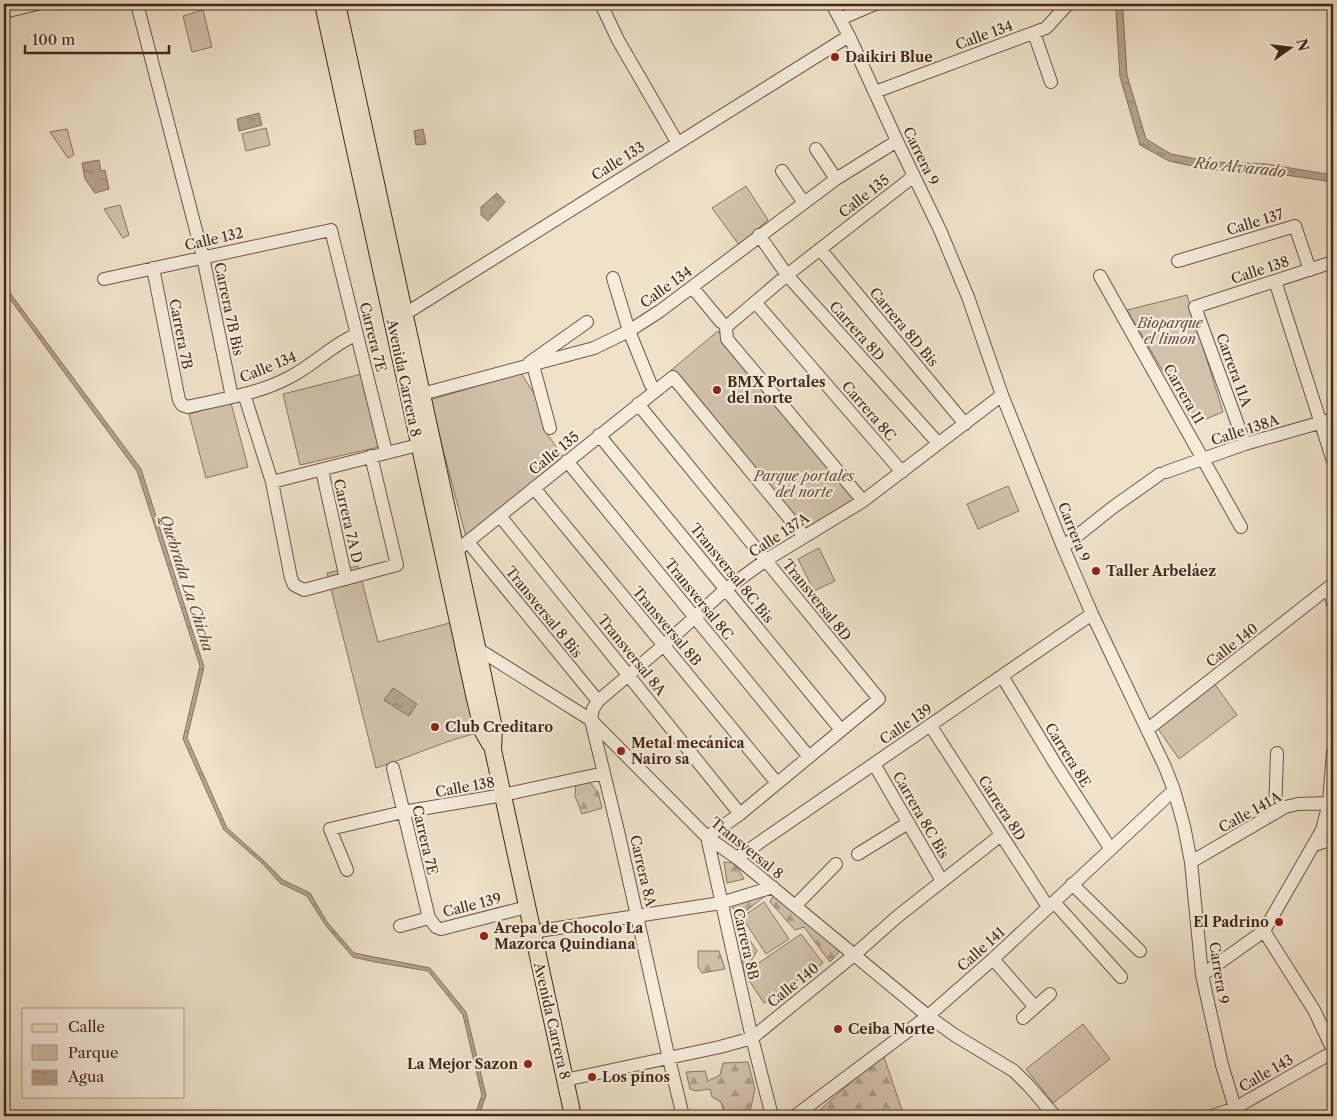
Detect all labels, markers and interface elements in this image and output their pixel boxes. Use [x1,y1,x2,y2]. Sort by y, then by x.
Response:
street label: Calle 134 [953,16,1015,54]
scale bar [25,22,169,54]
north arrow [1264,22,1314,72]
text: 100 m [32,30,75,49]
text: N [1292,37,1313,53]
place label: Daikiri Blue [845,48,933,66]
marker: Daikiri Blue [829,51,841,63]
street label: Carrera 9 [899,124,943,188]
street label: Calle 133 [588,138,648,184]
water label: Río Alvarado [1192,153,1287,181]
street label: Calle 135 [835,171,893,221]
street label: Calle 137 [1224,205,1286,239]
street label: Calle 132 [183,224,245,254]
street label: Calle 138 [1229,252,1291,288]
street label: Carrera 7B Bis [210,261,248,357]
street label: Calle 134 [637,262,695,312]
street label: Carrera 8D Bis [866,284,942,370]
street label: Carrera 7B [165,297,197,371]
street label: Carrera 8D [826,297,888,365]
street label: Carrera 7E [356,300,390,374]
park label: Bioparque el limon [1136,314,1204,348]
street label: Avenida Carrera 8 [383,317,425,438]
street label: Carrera 11A [1212,331,1256,410]
street label: Calle 134 [237,347,299,387]
street label: Carrera 11 [1160,361,1208,427]
place label: BMX Portales del norte [727,373,826,407]
street label: Carrera 8C [838,377,900,445]
marker: BMX Portales del norte [711,384,723,396]
street label: Calle 138A [1209,410,1282,449]
street label: Calle 135 [525,427,583,479]
park label: Parque portales del norte [753,467,855,501]
street label: Carrera 7A D [330,477,366,565]
street label: Carrera 9 [1054,500,1094,564]
street label: Calle 137A [745,508,813,561]
water label: Quebrada La Chicha [156,512,218,654]
street label: Transversal 8C Bis [687,520,777,626]
street label: Transversal 8C [661,555,737,643]
street label: Transversal 8D [779,556,855,644]
place label: Taller Arbeláez [1106,562,1216,580]
street label: Transversal 8 Bis [502,563,586,661]
marker: Taller Arbeláez [1090,565,1102,577]
street label: Transversal 8B [629,583,706,669]
street label: Transversal 8A [594,611,670,699]
street label: Calle 140 [1202,619,1262,671]
street label: Calle 139 [876,700,936,748]
place label: Club Creditaro [445,718,553,736]
street label: Carrera 8E [1041,720,1095,790]
marker: Club Creditaro [429,721,441,733]
place label: Metal mecánica Nairo sa [631,734,746,768]
marker: Metal mecánica Nairo sa [615,745,627,757]
street label: Carrera 8C Bis [889,768,953,862]
street label: Carrera 8D [974,772,1030,844]
street label: Calle 138 [434,773,496,801]
street label: Calle 141A [1215,787,1285,837]
street label: Carrera 7E [408,803,442,877]
street label: Transversal 8 [707,813,787,883]
street label: Carrera 8A [626,833,660,909]
street label: Calle 139 [441,889,503,921]
street label: Carrera 8B [729,907,763,982]
place label: El Padrino [1193,913,1269,931]
marker: El Padrino [1273,916,1285,928]
place label: Arepa de Chocolo La Mazorca Quindiana [493,919,644,953]
street label: Calle 141 [953,923,1009,975]
marker: Arepa de Chocolo La Mazorca Quindiana [478,930,490,942]
street label: Carrera 9 [1205,941,1233,1005]
street label: Calle 140 [764,959,822,1011]
street label: Avenida Carrera 8 [530,960,574,1081]
legend [22,1008,185,1098]
text: Calle [68,1017,105,1036]
place label: Ceiba Norte [848,1020,935,1038]
marker: Ceiba Norte [832,1023,844,1035]
text: Parque [68,1043,118,1062]
street label: Calle 143 [1236,1050,1296,1096]
place label: La Mejor Sazon [407,1055,518,1073]
marker: La Mejor Sazon [522,1058,534,1070]
text: Agua [67,1067,104,1086]
place label: Los pinos [602,1068,670,1086]
marker: Los pinos [586,1071,598,1083]

